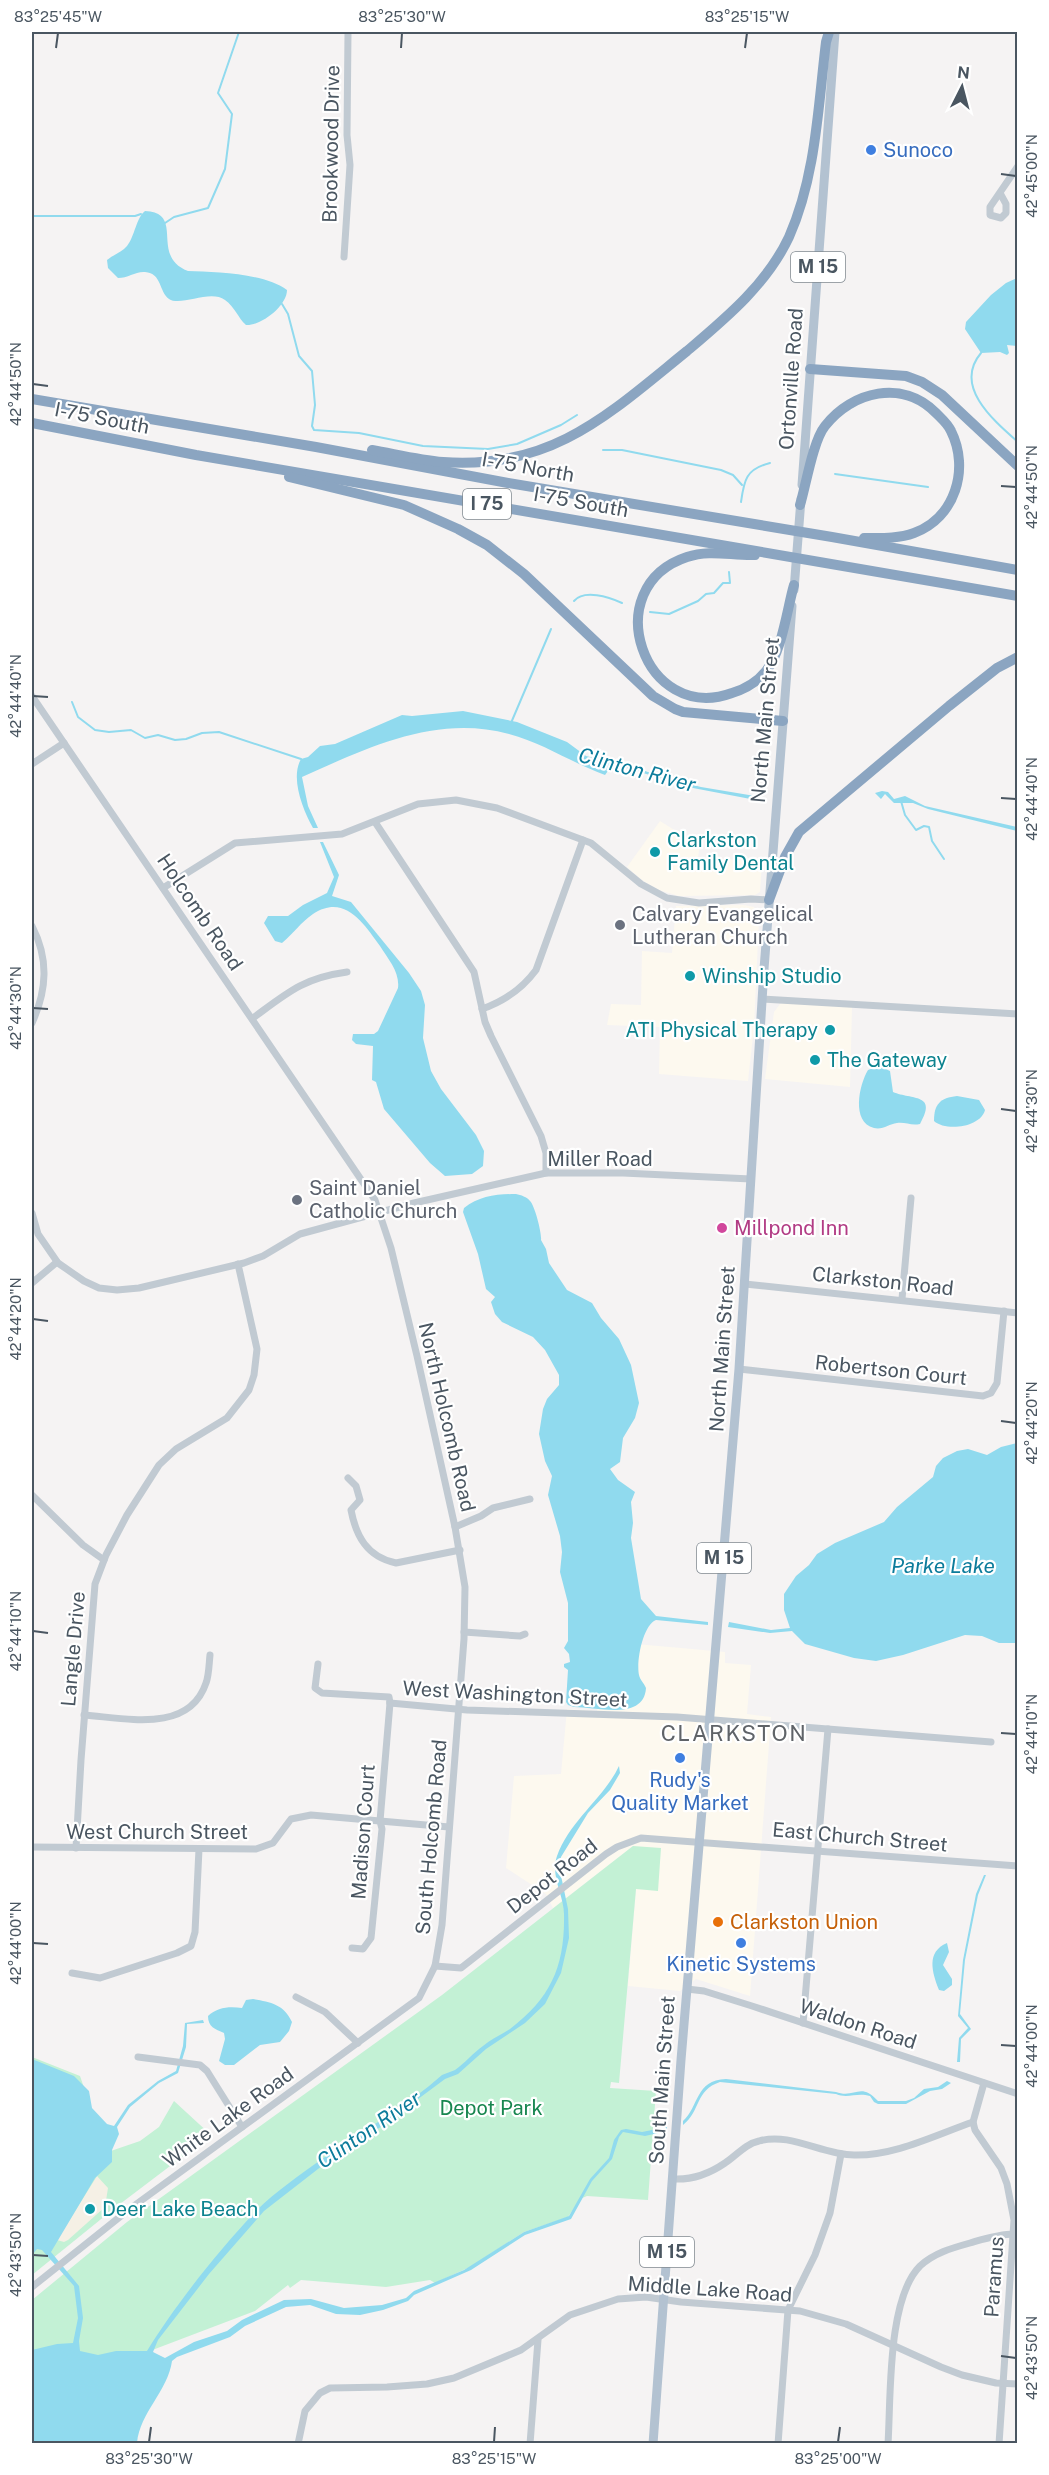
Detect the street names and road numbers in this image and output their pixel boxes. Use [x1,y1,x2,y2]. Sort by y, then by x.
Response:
street label: Brookwood Drive [318,65,344,223]
road number: M 15 [791,252,845,282]
street label: Ortonville Road [774,307,808,451]
street label: I-75 South [53,397,151,439]
street label: I-75 North [480,447,576,487]
street label: I-75 South [532,482,630,522]
road number: I 75 [463,489,511,519]
street label: North Main Street [746,636,784,804]
street label: Holcomb Road [152,849,248,975]
street label: Miller Road [547,1147,653,1171]
street label: Clarkston Road [811,1262,955,1300]
street label: North Main Street [704,1265,740,1433]
street label: North Holcomb Road [414,1320,480,1514]
street label: Robertson Court [814,1350,968,1390]
road number: M 15 [697,1543,751,1573]
street label: Langle Drive [56,1590,90,1708]
street label: West Washington Street [402,1676,628,1712]
street label: South Holcomb Road [411,1738,451,1936]
street label: Madison Court [346,1764,380,1900]
street label: East Church Street [771,1817,949,1857]
street label: West Church Street [66,1820,248,1844]
street label: Depot Road [502,1833,602,1919]
street label: Waldon Road [796,1994,920,2054]
street label: South Main Street [644,1995,680,2165]
street label: White Lake Road [158,2062,298,2172]
street label: Paramus [979,2236,1009,2318]
road number: M 15 [640,2237,694,2267]
street label: Middle Lake Road [627,2271,793,2307]

